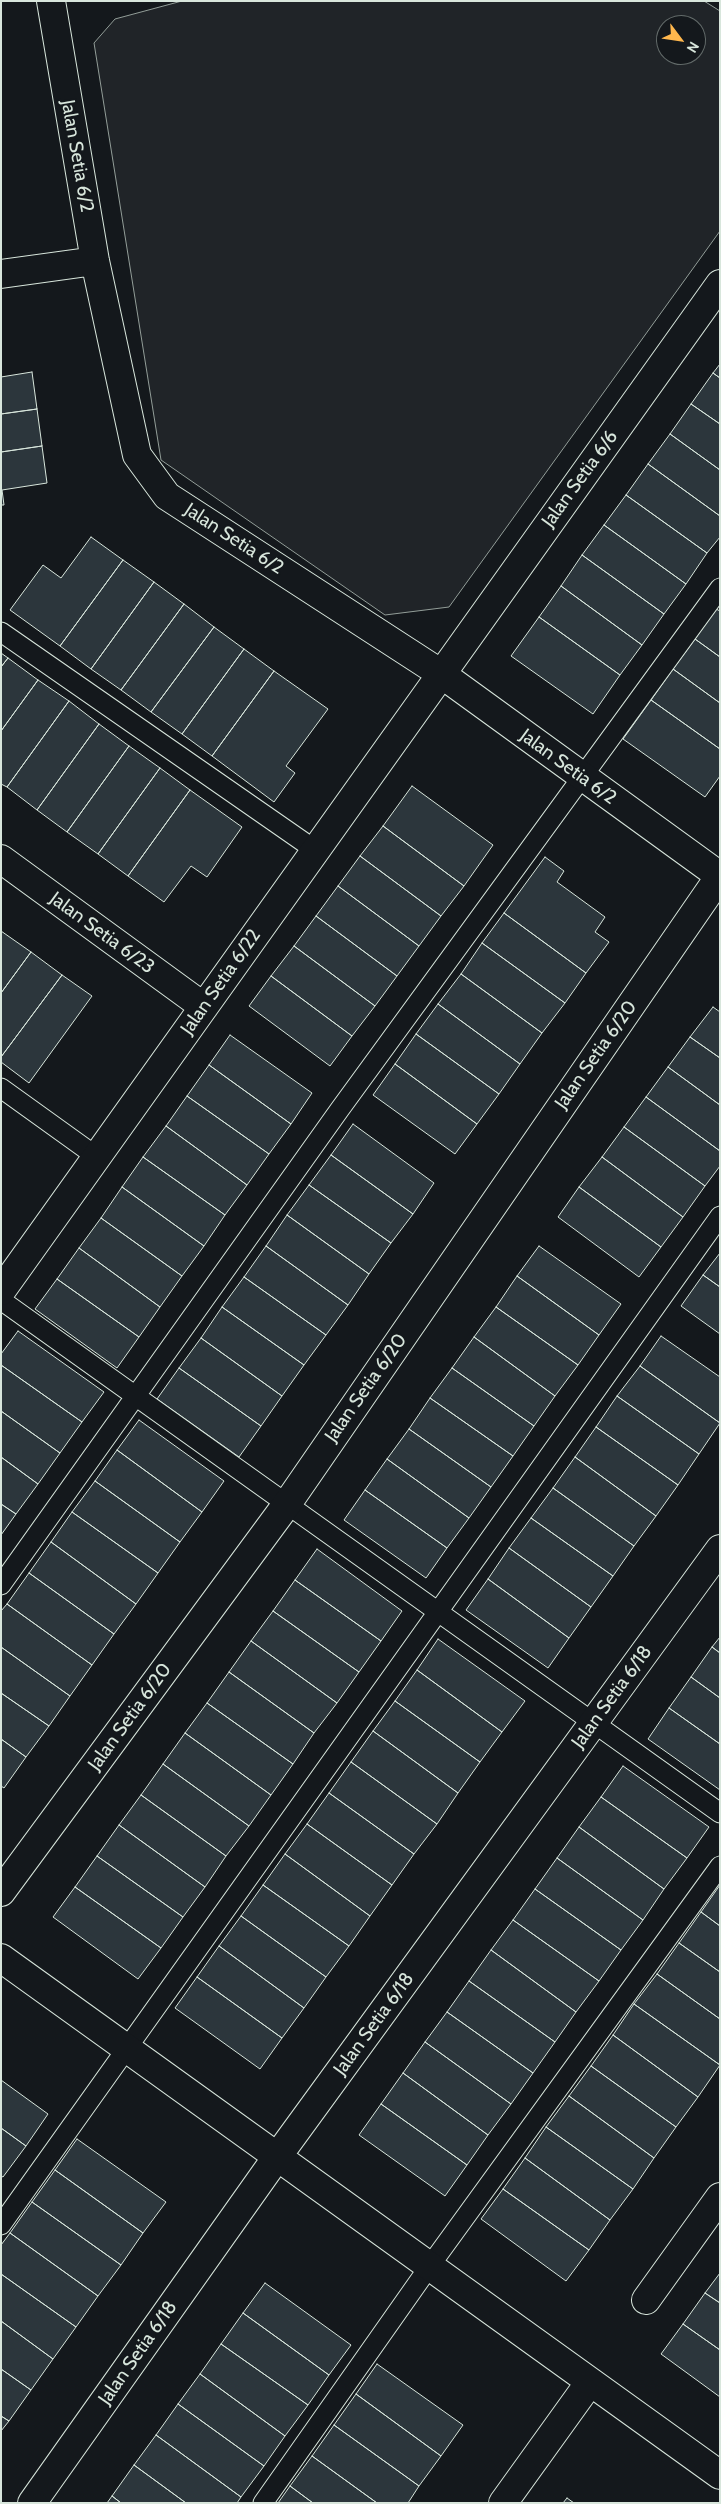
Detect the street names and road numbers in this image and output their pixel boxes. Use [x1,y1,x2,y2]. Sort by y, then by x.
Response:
street label: Jalan Setia 6/2 [56,98,98,214]
street label: Jalan Setia 6/6 [537,426,623,532]
street label: Jalan Setia 6/2 [180,498,288,580]
street label: Jalan Setia 6/2 [515,724,621,810]
street label: Jalan Setia 6/23 [45,887,159,979]
street label: Jalan Setia 6/22 [176,925,266,1039]
street label: Jalan Setia 6/20 [550,996,642,1114]
street label: Jalan Setia 6/20 [320,1329,412,1447]
street label: Jalan Setia 6/18 [567,1641,657,1753]
street label: Jalan Setia 6/20 [83,1659,177,1775]
street label: Jalan Setia 6/18 [329,1968,419,2080]
street label: Jalan Setia 6/18 [94,2297,182,2409]

